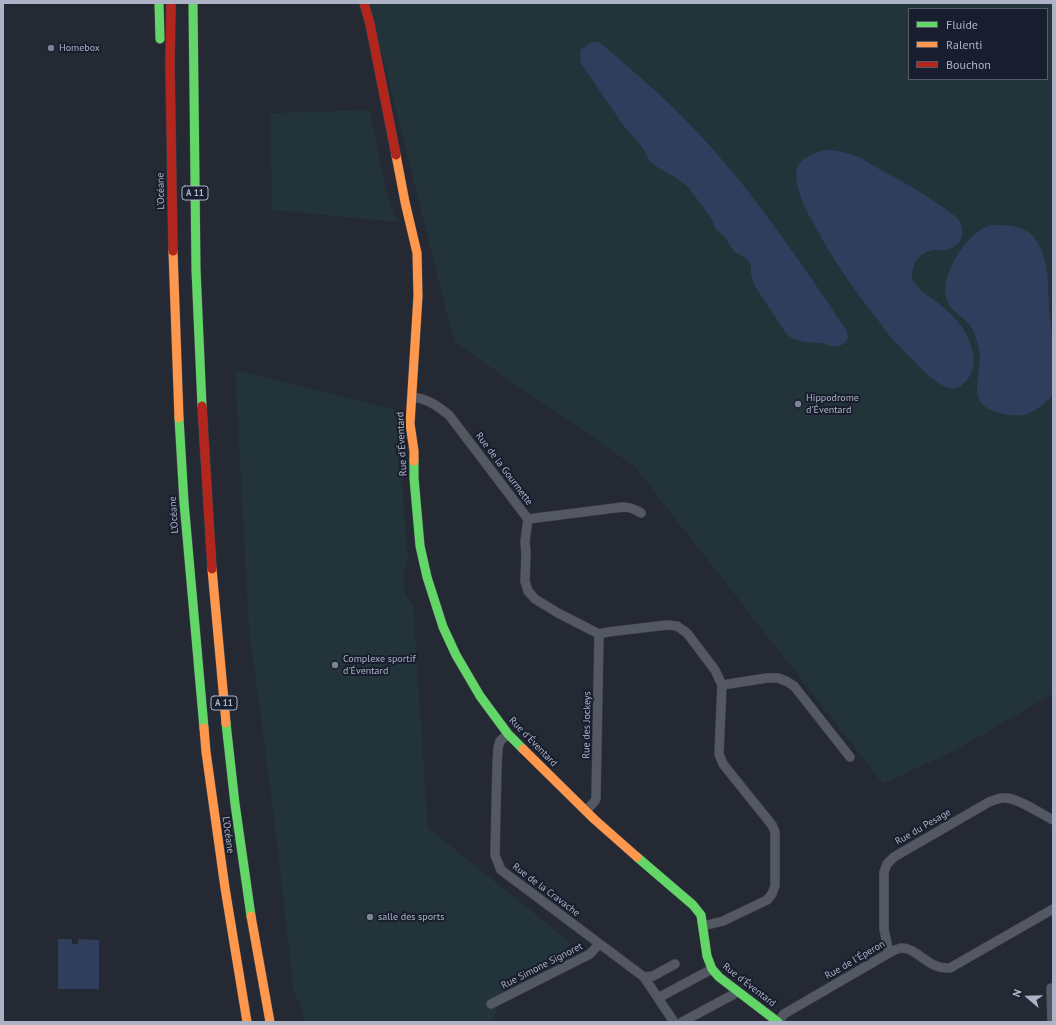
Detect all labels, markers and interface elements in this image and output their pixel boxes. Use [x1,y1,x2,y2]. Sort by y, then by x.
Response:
legend [908,8,1048,80]
text: Fluide [946,17,978,32]
text: Ralenti [946,37,982,52]
place label: Homebox [59,42,100,54]
marker: Homebox [46,43,56,53]
text: Bouchon [946,57,991,72]
street label: L’Océane [155,172,167,210]
road number: A 11 [182,186,208,200]
place label: Hippodrome d'Éventard [806,392,859,416]
marker: Hippodrome d'Éventard [793,399,803,409]
street label: Rue d'Éventard [394,412,410,476]
street label: Rue de la Gourmette [473,430,535,508]
street label: L’Océane [167,496,181,534]
place label: Complexe sportif d'Éventard [343,653,416,676]
marker: Complexe sportif d'Éventard [330,660,340,670]
street label: Rue des Jockeys [580,691,594,759]
road number: A 11 [211,696,237,710]
street label: Rue d'Éventard [506,715,560,769]
street label: Rue du Pesage [893,806,953,848]
street label: L’Océane [219,816,237,854]
street label: Rue de la Cravache [510,861,582,919]
place label: salle des sports [378,911,444,923]
marker: salle des sports [365,912,375,922]
street label: Rue de l'Éperon [823,938,887,982]
street label: Rue Simone Signoret [499,940,585,992]
street label: Rue d'Éventard [720,960,778,1010]
north arrow [1008,977,1048,1017]
text: N [1009,987,1025,999]

